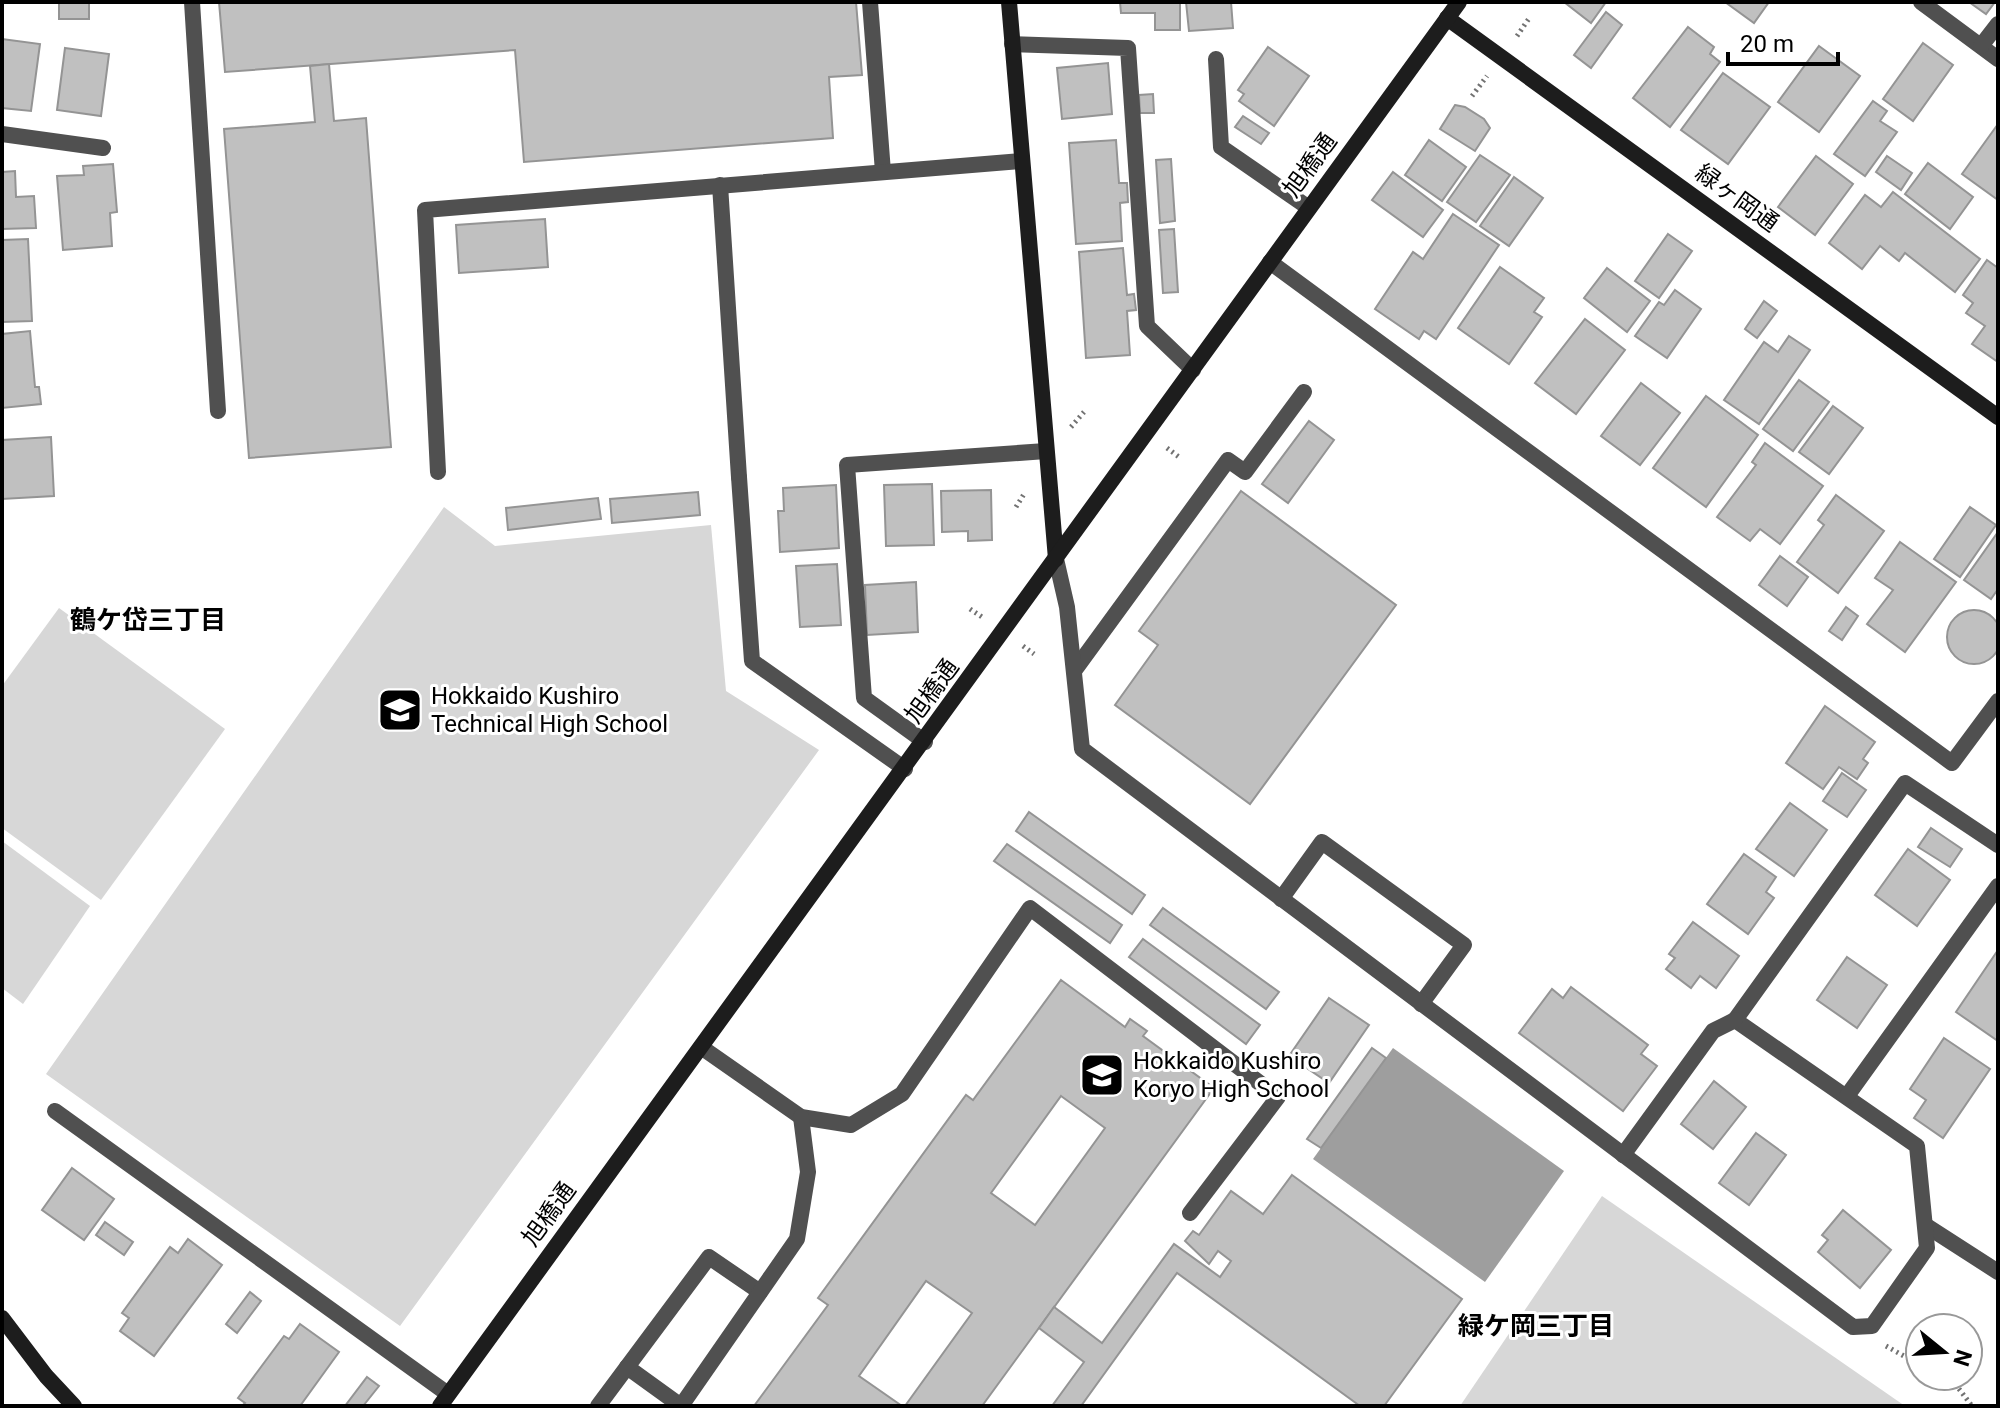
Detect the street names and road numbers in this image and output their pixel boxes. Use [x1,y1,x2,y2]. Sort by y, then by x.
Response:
street label: 旭橋通 [1278,128,1342,202]
street label: 緑ヶ岡通 [1690,158,1784,238]
street label: 旭橋通 [900,654,964,728]
street label: 旭橋通 [517,1177,581,1251]

